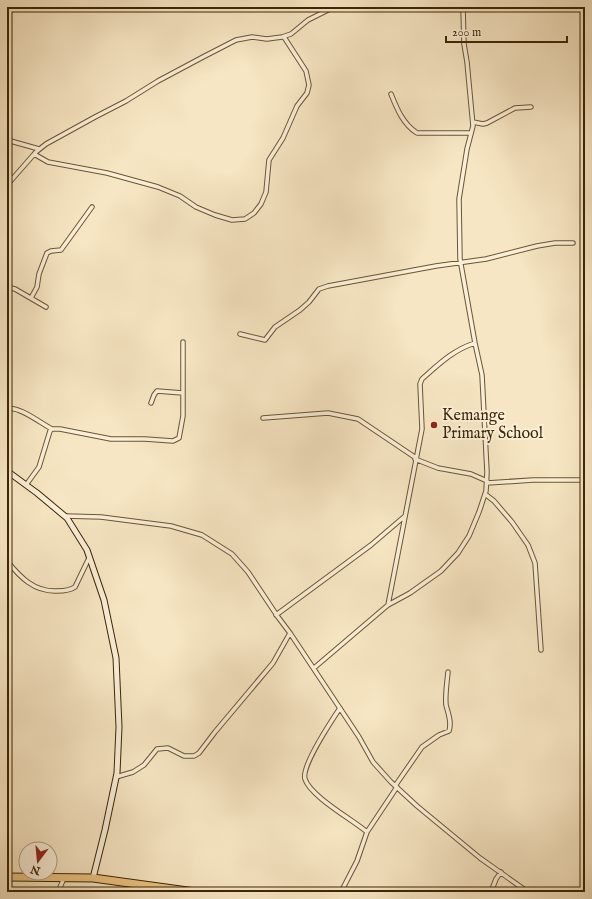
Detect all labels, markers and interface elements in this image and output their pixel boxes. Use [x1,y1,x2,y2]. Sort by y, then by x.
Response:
scale bar [446,18,567,44]
text: 200 m [452,25,481,40]
place label: Kemange Primary School [442,406,544,444]
marker: Kemange Primary School [429,420,439,430]
north arrow [18,841,58,881]
text: N [29,861,43,878]

